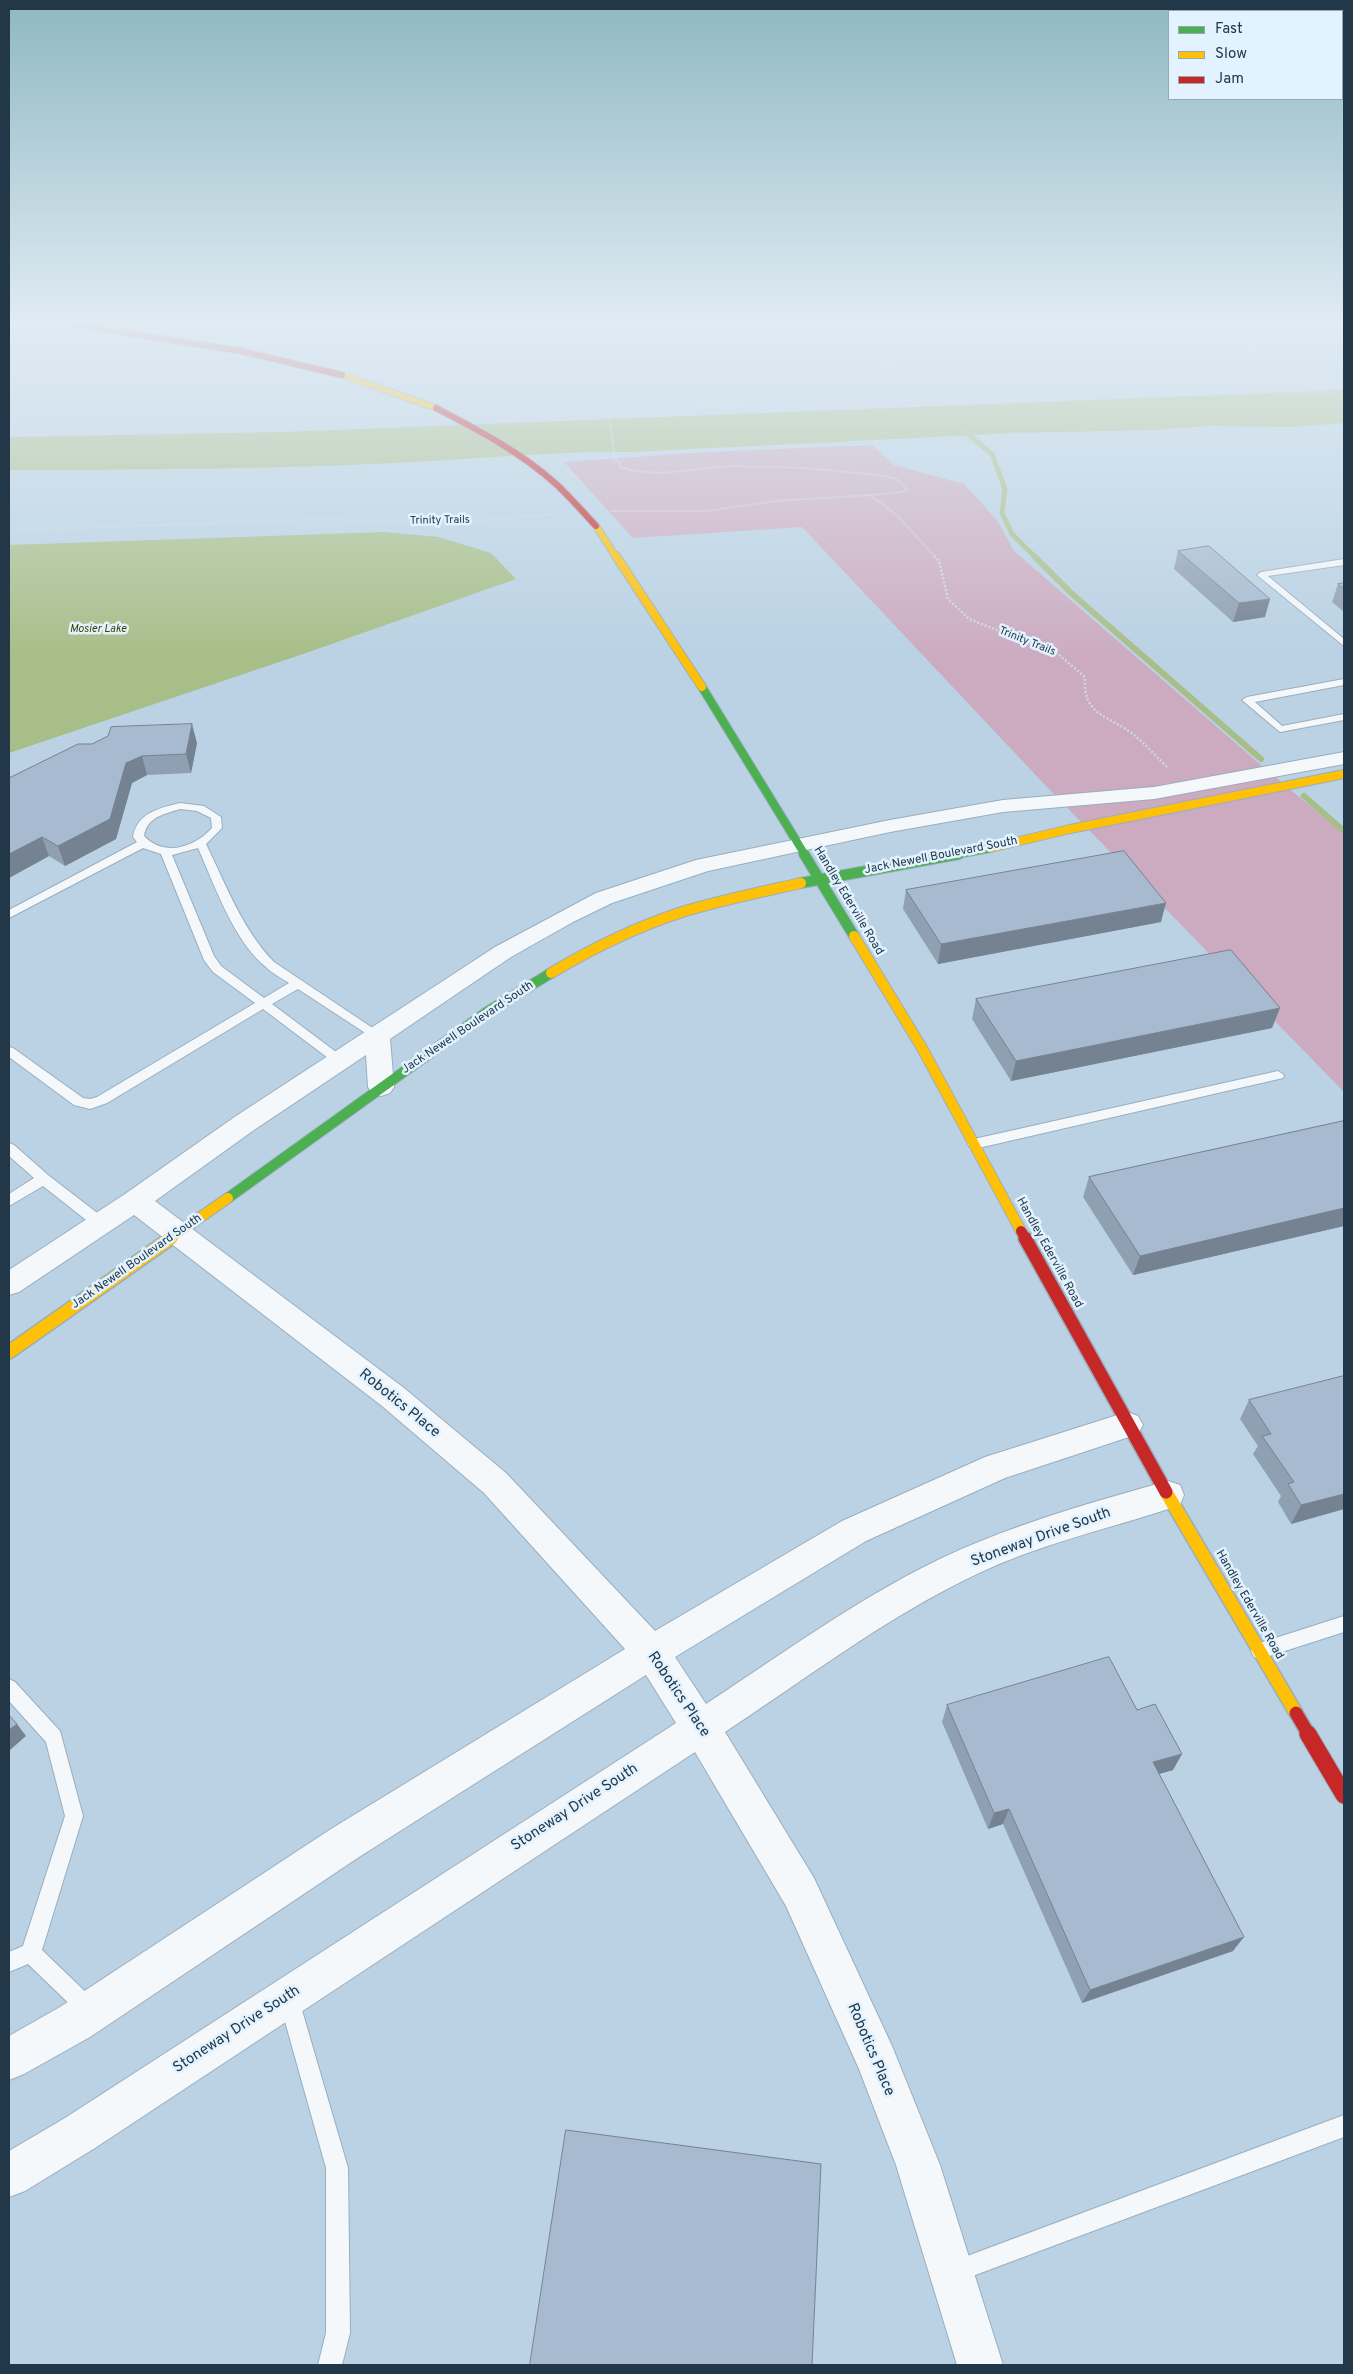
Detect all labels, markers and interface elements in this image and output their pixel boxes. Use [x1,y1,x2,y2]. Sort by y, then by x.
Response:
legend [1168,10,1343,100]
text: Fast [1215,20,1243,39]
text: Slow [1215,45,1247,64]
text: Jam [1215,70,1244,89]
street label: Trinity Trails [410,514,470,528]
water label: Mosier Lake [70,623,126,637]
street label: Trinity Trails [997,625,1057,659]
street label: Jack Newell Boulevard South [863,834,1019,878]
street label: Handley Ederville Road [810,844,886,958]
street label: Jack Newell Boulevard South [399,979,537,1077]
street label: Handley Ederville Road [1013,1195,1085,1311]
street label: Jack Newell Boulevard South [69,1211,205,1313]
street label: Robotics Place [355,1366,443,1442]
street label: Stoneway Drive South [969,1504,1113,1572]
street label: Handley Ederville Road [1212,1548,1286,1662]
street label: Robotics Place [643,1649,713,1741]
street label: Stoneway Drive South [508,1760,642,1856]
street label: Stoneway Drive South [170,1982,304,2078]
street label: Robotics Place [842,2001,898,2099]

